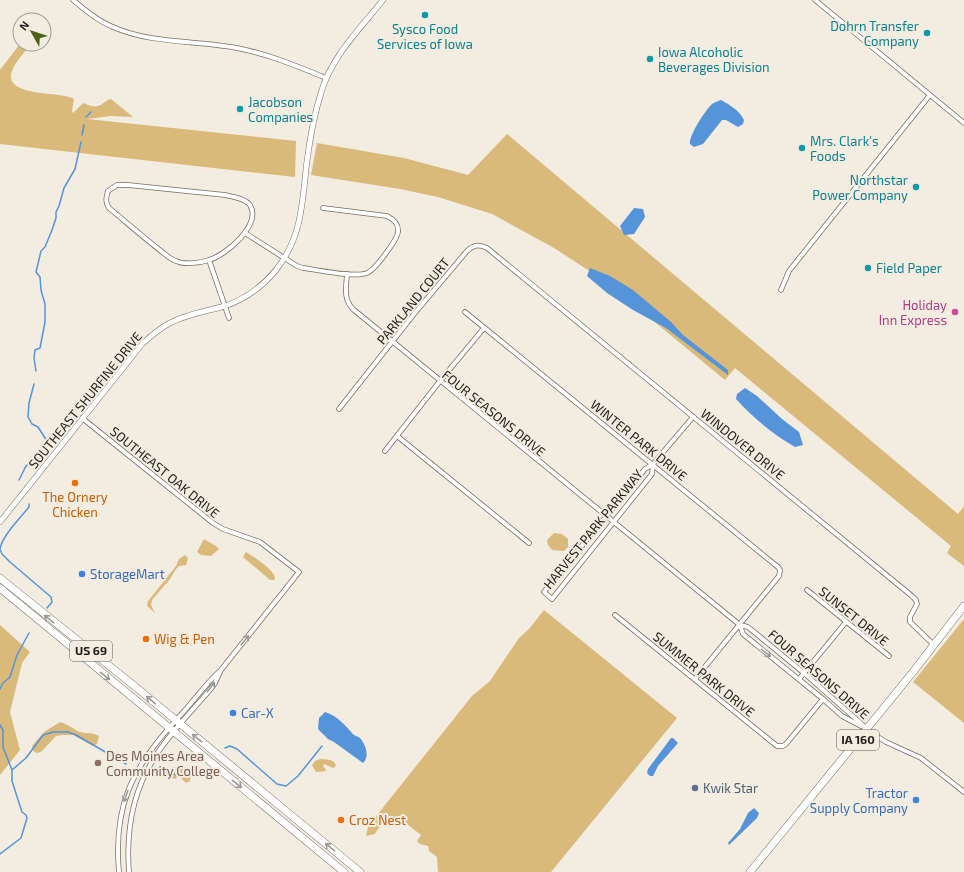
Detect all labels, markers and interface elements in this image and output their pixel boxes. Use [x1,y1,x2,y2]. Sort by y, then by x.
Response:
marker: Sysco Food Services of Iowa [420,10,430,20]
north arrow [12,12,52,52]
text: N [16,18,31,33]
place label: Dohrn Transfer Company [830,18,919,49]
place label: Sysco Food Services of Iowa [377,21,473,52]
marker: Dohrn Transfer Company [922,28,932,38]
place label: Iowa Alcoholic Beverages Division [658,44,770,75]
marker: Iowa Alcoholic Beverages Division [645,54,655,64]
place label: Jacobson Companies [248,94,313,125]
marker: Jacobson Companies [235,104,245,114]
place label: Mrs. Clark's Foods [810,133,879,164]
marker: Mrs. Clark's Foods [797,143,807,153]
place label: Northstar Power Company [812,172,908,203]
marker: Northstar Power Company [911,182,921,192]
street label: PARKLAND COURT [373,254,453,347]
place label: Field Paper [876,260,942,276]
marker: Field Paper [863,263,873,273]
place label: Holiday Inn Express [879,297,947,328]
marker: Holiday Inn Express [950,307,960,317]
street label: SOUTHEAST SHURFINE DRIVE [25,328,145,472]
street label: FOUR SEASONS DRIVE [439,366,549,460]
street label: WINTER PARK DRIVE [587,396,691,484]
street label: WINDOVER DRIVE [698,405,788,483]
street label: SOUTHEAST OAK DRIVE [107,423,223,521]
street label: HARVEST PARK PARKWAY [540,466,646,592]
marker: The Ornery Chicken [70,478,80,488]
place label: The Ornery Chicken [42,489,108,520]
place label: StorageMart [90,566,165,582]
marker: StorageMart [77,569,87,579]
street label: SUNSET DRIVE [816,583,892,649]
one-way arrow [44,614,55,623]
street label: FOUR SEASONS DRIVE [765,626,873,722]
street label: SUMMER PARK DRIVE [650,628,758,720]
place label: Wig & Pen [154,631,215,647]
marker: Wig & Pen [141,634,151,644]
one-way arrow [241,634,250,645]
road number: US 69 [70,641,112,661]
one-way arrow [761,648,772,657]
one-way arrow [100,671,111,680]
one-way arrow [207,682,215,693]
one-way arrow [146,695,156,704]
place label: Car-X [241,705,274,721]
marker: Car-X [228,708,238,718]
road number: IA 160 [837,730,879,750]
one-way arrow [192,734,203,742]
place label: Des Moines Area Community College [106,748,220,779]
marker: Des Moines Area Community College [93,758,103,768]
one-way arrow [232,779,242,788]
place label: Kwik Star [703,780,758,796]
marker: Kwik Star [690,783,700,793]
place label: Tractor Supply Company [810,785,908,816]
one-way arrow [122,790,130,802]
marker: Tractor Supply Company [911,795,921,805]
place label: Croz Nest [349,812,406,828]
marker: Croz Nest [336,815,346,825]
one-way arrow [325,843,335,852]

